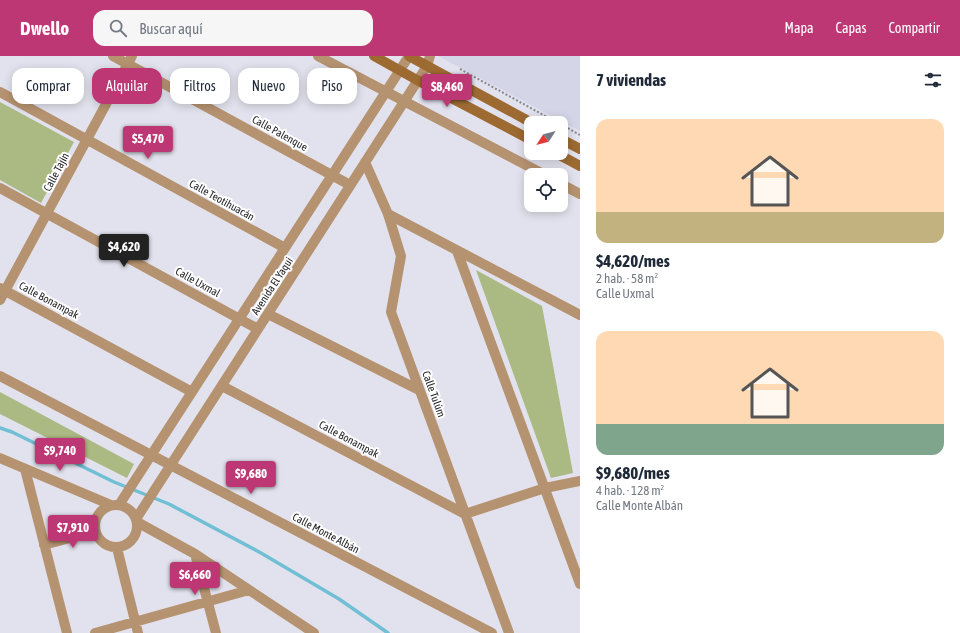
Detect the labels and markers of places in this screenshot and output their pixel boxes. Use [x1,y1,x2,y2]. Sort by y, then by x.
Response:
pin: $8,460 [414,74,480,108]
pin: $5,470 [115,126,181,160]
pin: $4,620 [91,234,157,268]
pin: $9,740 [27,438,93,472]
pin: $9,680 [218,461,284,495]
pin: $7,910 [40,515,106,549]
pin: $6,660 [162,562,228,596]

